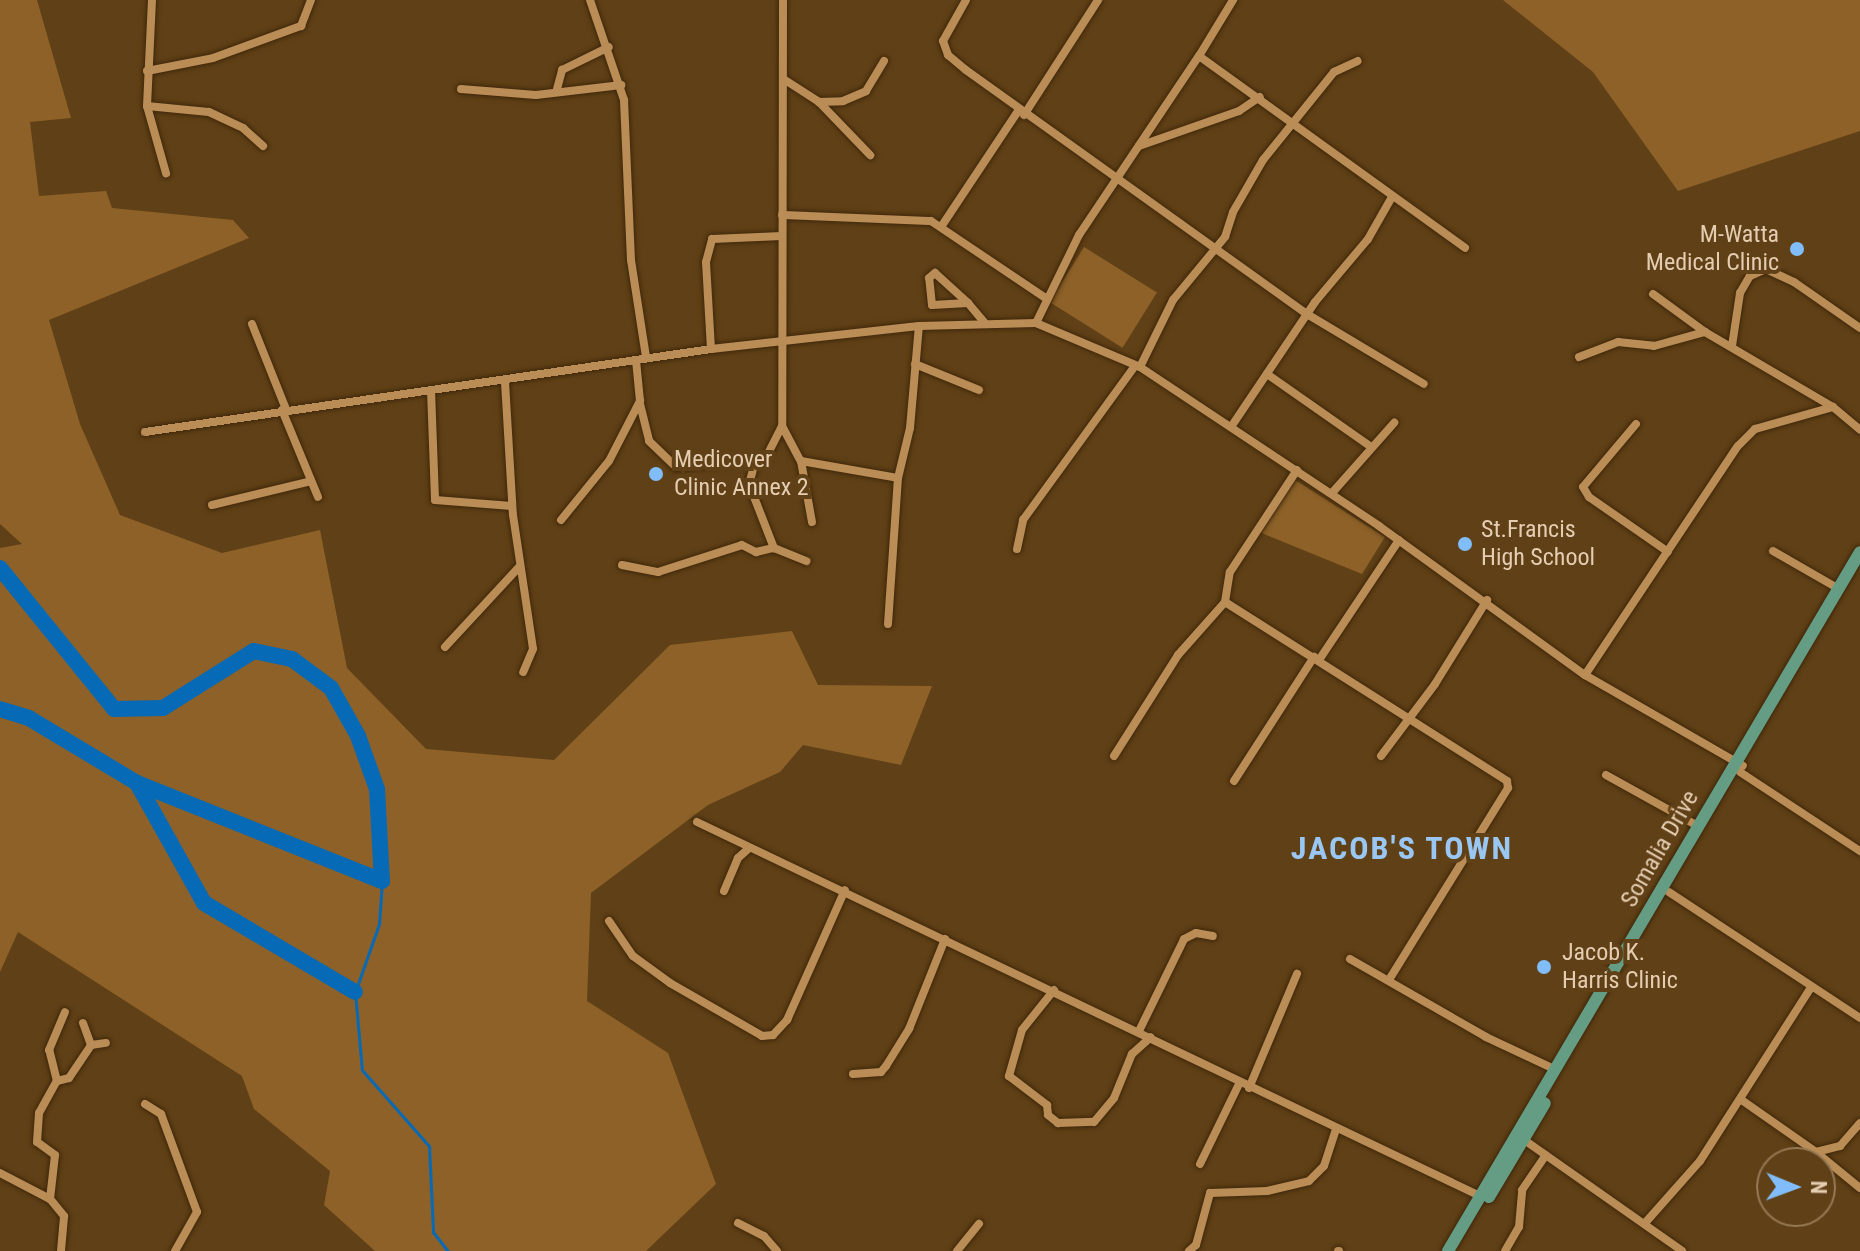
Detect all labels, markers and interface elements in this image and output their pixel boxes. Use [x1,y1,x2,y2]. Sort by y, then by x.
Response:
place label: M-Watta Medical Clinic [1646,221,1779,277]
marker: M-Watta Medical Clinic [1786,238,1808,260]
place label: Medicover Clinic Annex 2 [674,446,809,502]
marker: Medicover Clinic Annex 2 [645,463,667,485]
place label: St.Francis High School [1481,516,1595,572]
marker: St.Francis High School [1456,535,1474,553]
street label: Somalia Drive [1615,786,1705,912]
district label: JACOB'S TOWN [1290,829,1514,867]
place label: Jacob K. Harris Clinic [1562,939,1678,995]
marker: Jacob K. Harris Clinic [1533,956,1555,978]
north arrow [1756,1147,1836,1227]
text: N [1806,1180,1831,1194]

